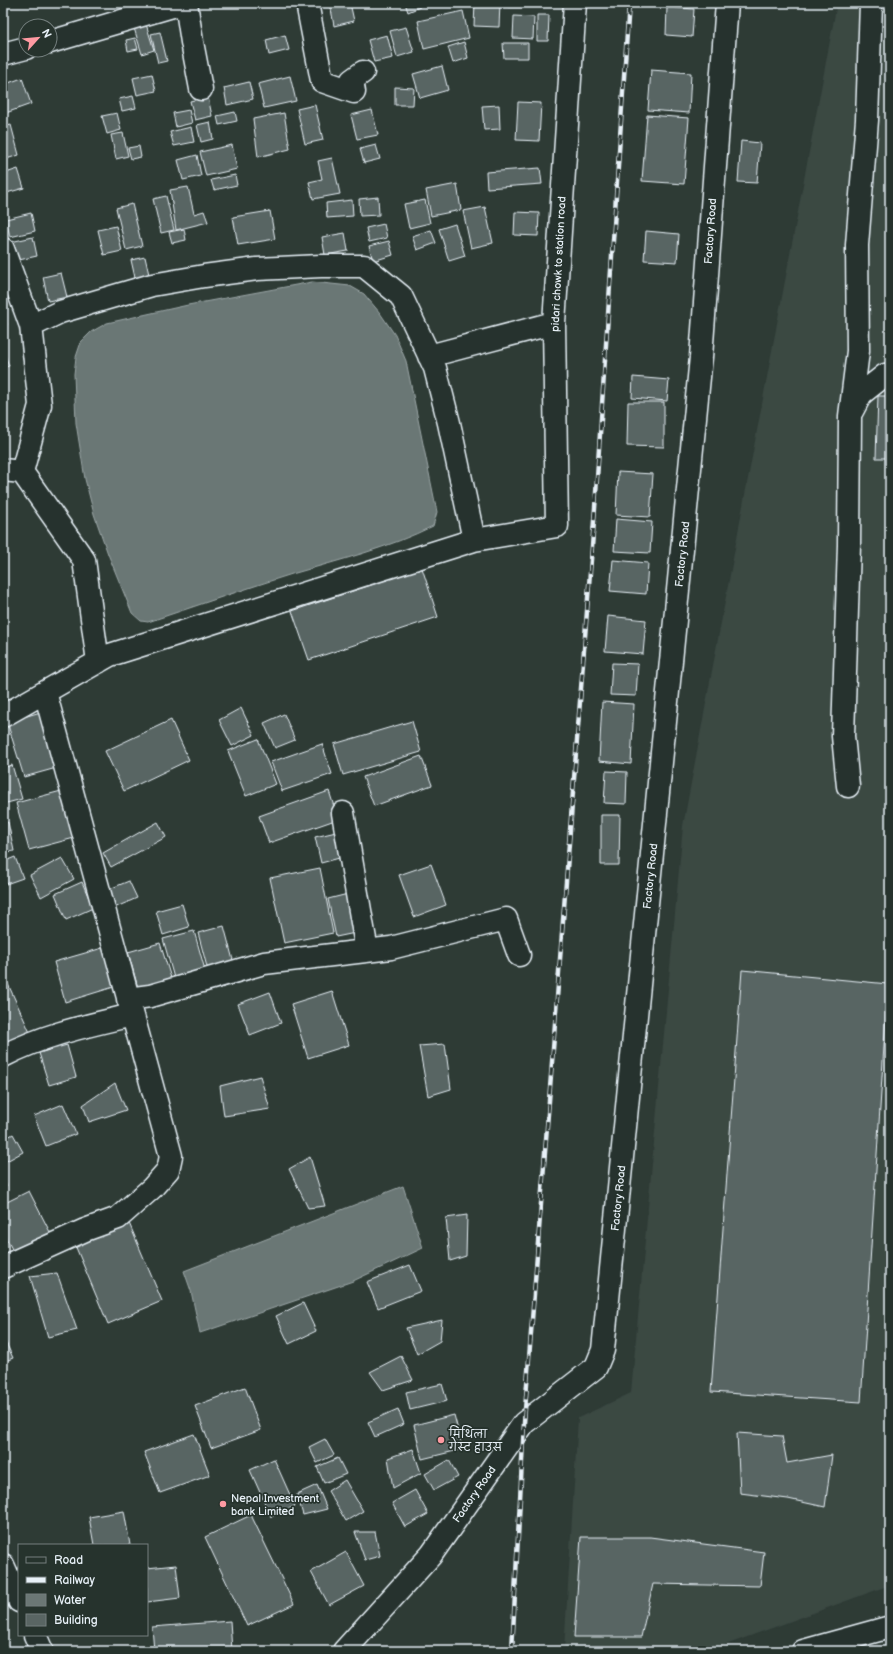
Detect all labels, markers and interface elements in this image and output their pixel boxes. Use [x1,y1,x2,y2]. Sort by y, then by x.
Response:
north arrow [18,18,58,58]
text: N [39,27,54,40]
street label: pidari chowk to station road [548,196,569,332]
street label: Factory Road [702,198,719,264]
street label: Factory Road [673,521,692,588]
street label: Factory Road [641,843,660,910]
street label: Factory Road [609,1165,628,1232]
place label: मिथिला गेस्ट हाउस [448,1425,503,1454]
marker: मिथिला गेस्ट हाउस [436,1435,446,1445]
street label: Factory Road [450,1464,499,1525]
place label: Nepal Investment bank Limited [231,1492,320,1518]
marker: Nepal Investment bank Limited [218,1499,228,1509]
legend [18,1544,148,1636]
text: Road [54,1553,83,1568]
text: Railway [54,1573,96,1588]
text: Water [54,1593,86,1608]
text: Building [54,1613,98,1628]

